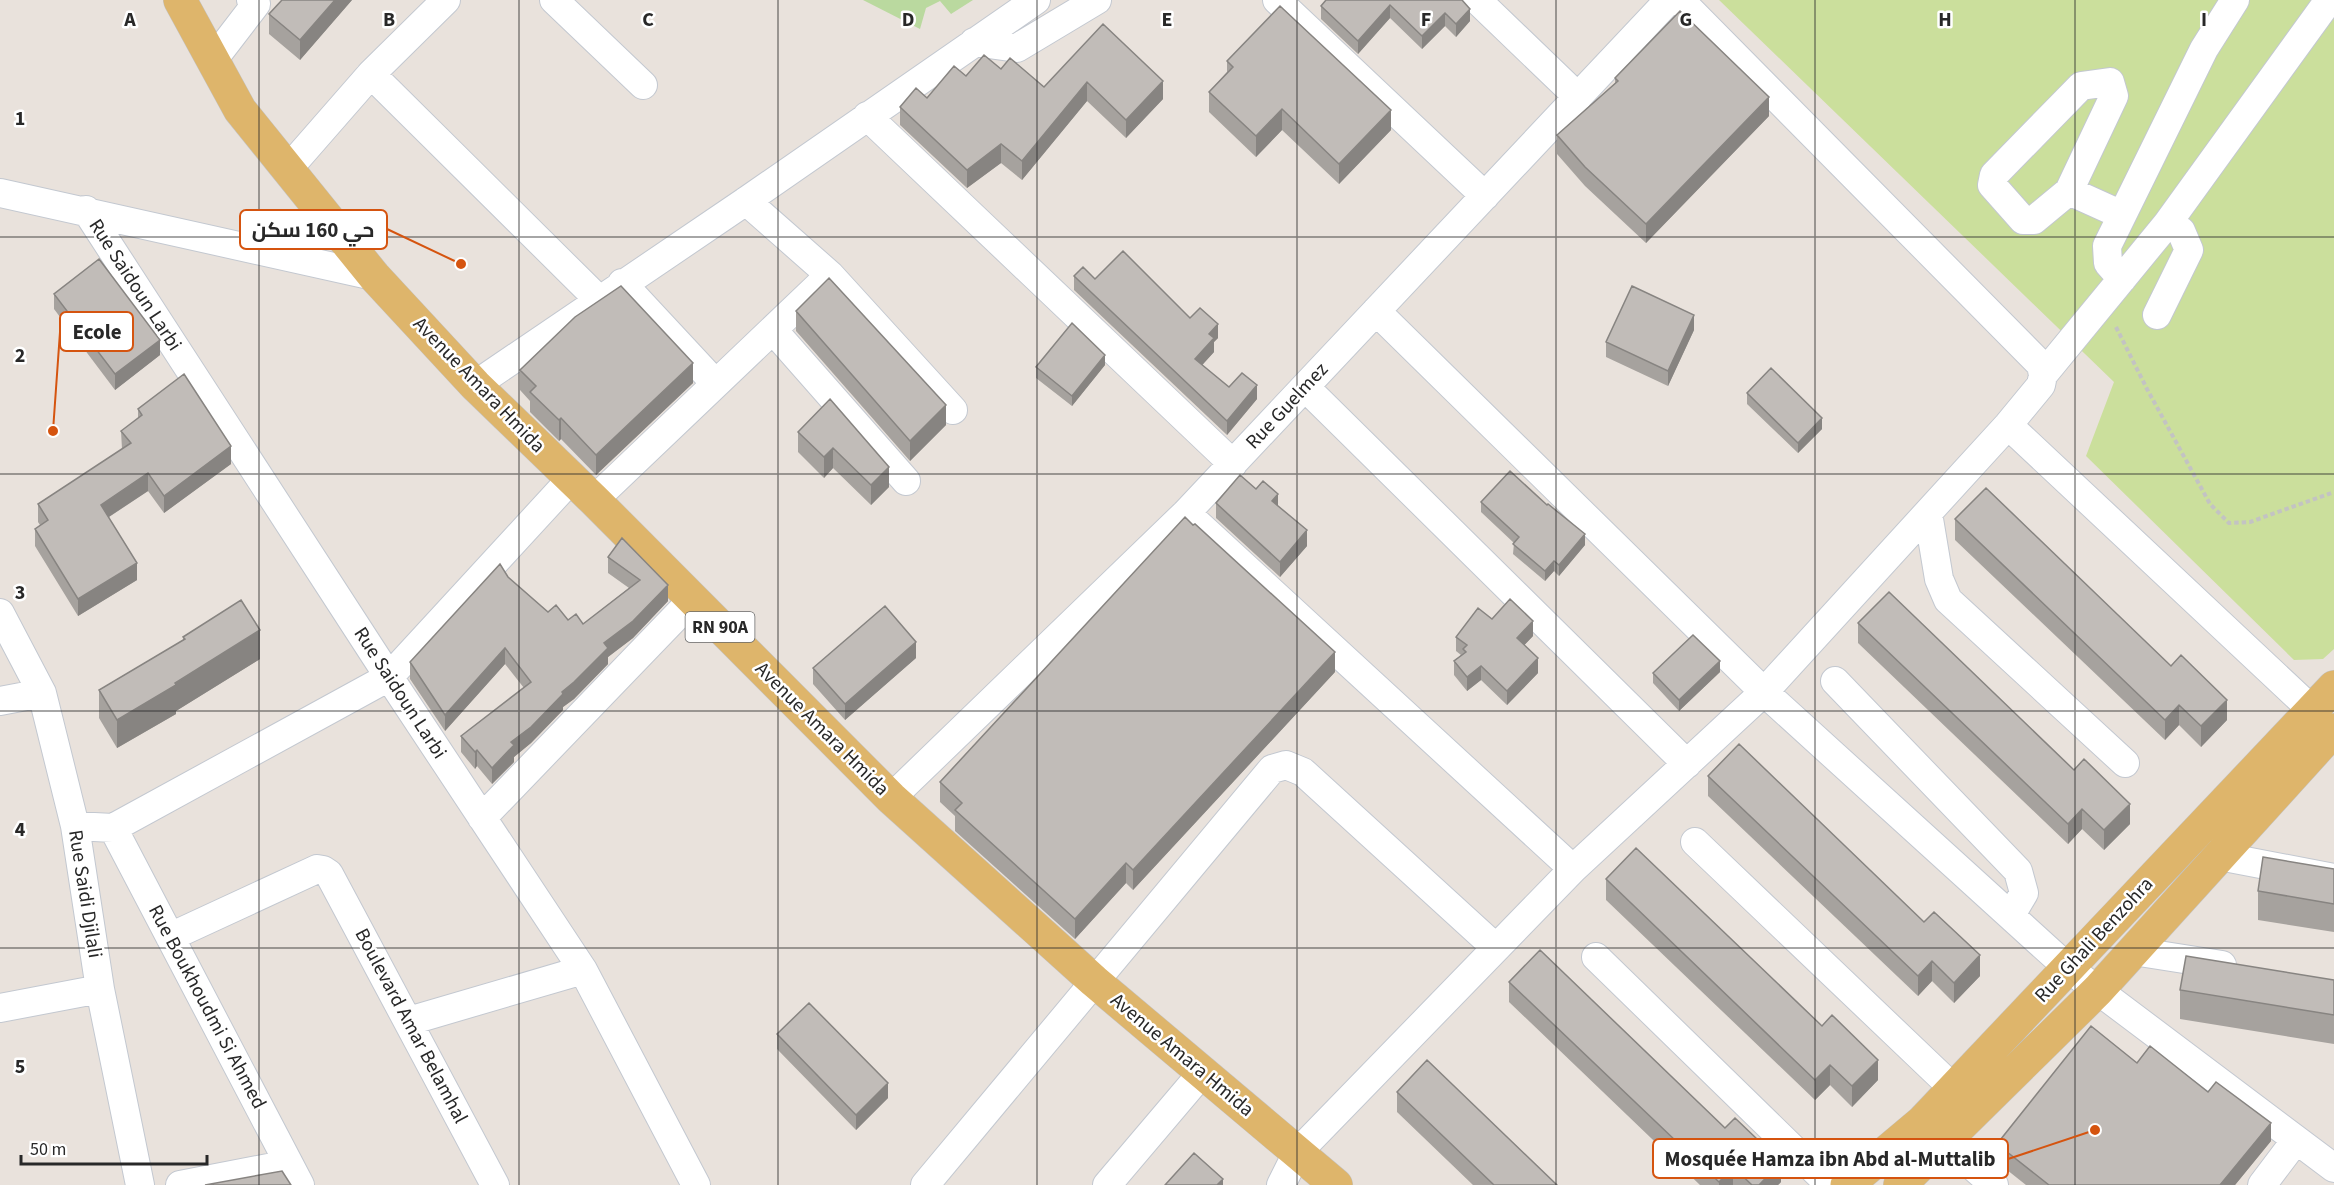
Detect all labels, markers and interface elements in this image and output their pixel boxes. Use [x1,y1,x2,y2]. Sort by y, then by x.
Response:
text: A [123,6,136,34]
text: B [383,6,395,34]
text: C [642,6,654,34]
text: D [902,6,914,34]
text: E [1162,6,1172,34]
text: F [1421,6,1431,34]
text: G [1680,6,1692,34]
text: H [1938,6,1952,34]
text: I [2201,6,2207,34]
text: 1 [15,105,25,133]
callout: حي 160 سكن [240,210,387,249]
street label: Rue Saidoun Larbi [82,213,188,357]
text: حي 160 سكن [252,215,374,247]
street label: Avenue Amara Hmida [407,311,551,459]
callout: Ecole [60,312,133,351]
text: Ecole [72,317,122,347]
text: 2 [15,342,25,370]
street label: Rue Guelmez [1239,356,1335,456]
text: 3 [15,579,25,607]
road number: RN 90A [686,612,754,642]
street label: Rue Saidoun Larbi [347,621,453,765]
street label: Avenue Amara Hmida [749,656,895,802]
text: 4 [15,816,26,844]
street label: Rue Saidi Djilali [61,828,109,960]
street label: Rue Ghali Benzohra [2028,871,2160,1009]
street label: Rue Boukhoudmi Si Ahmed [141,900,273,1114]
street label: Boulevard Amar Belamhal [348,923,474,1129]
street label: Avenue Amara Hmida [1104,987,1260,1123]
text: 5 [15,1053,25,1081]
scale bar [21,1128,207,1166]
text: 50 m [30,1137,66,1162]
callout: Mosquée Hamza ibn Abd al-Muttalib [1653,1139,2008,1178]
text: Mosquée Hamza ibn Abd al-Muttalib [1664,1144,1996,1174]

